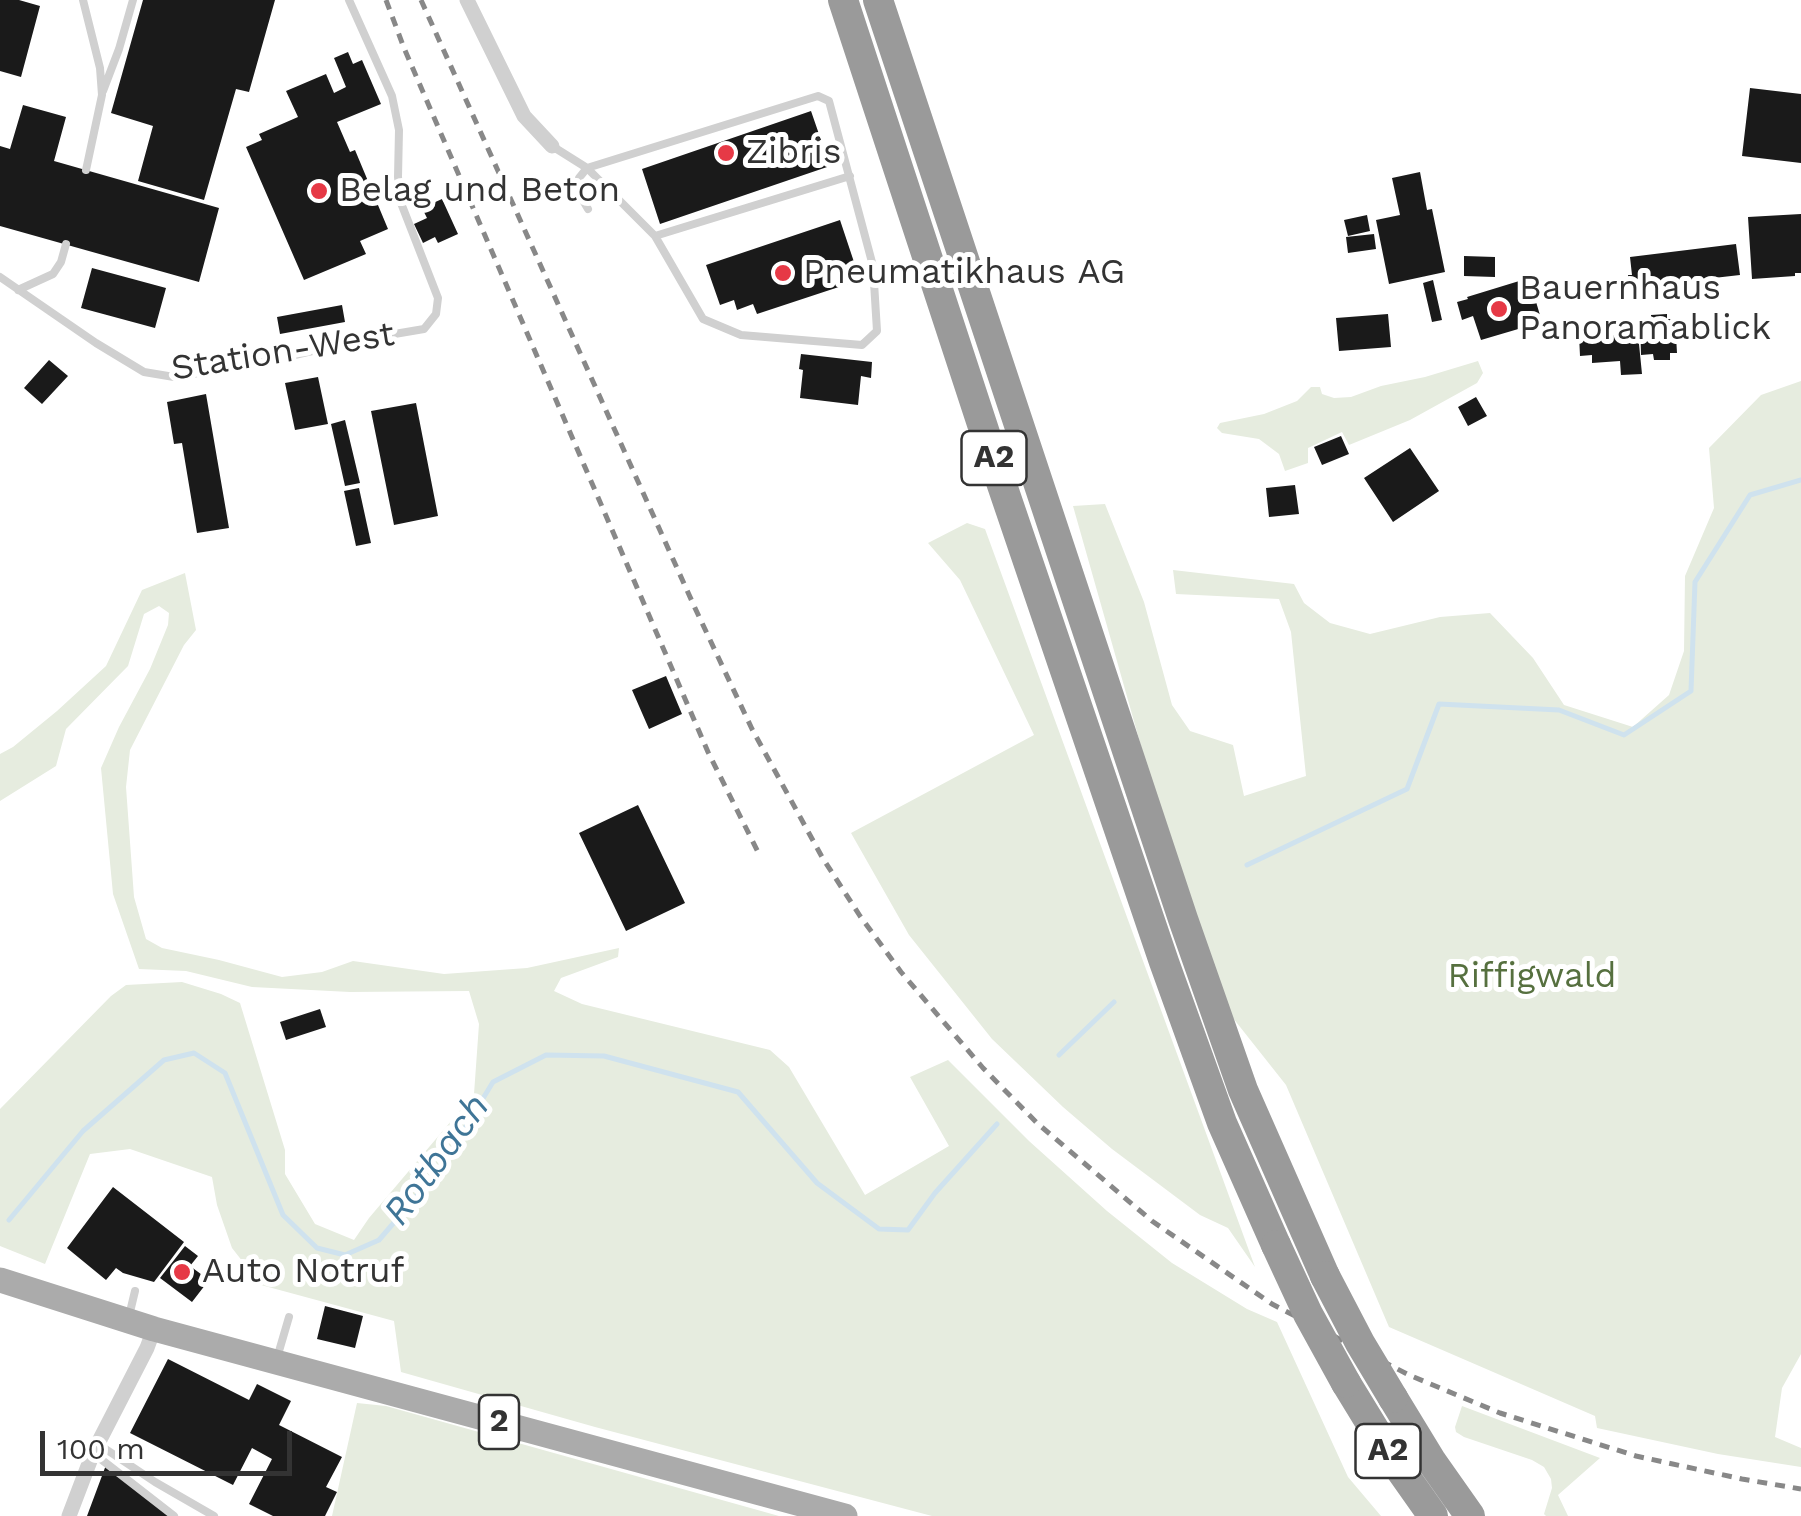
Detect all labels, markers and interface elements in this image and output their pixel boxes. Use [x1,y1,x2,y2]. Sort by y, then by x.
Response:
place label: Zibris [746,132,841,174]
marker: Zibris [715,142,737,164]
place label: Belag und Beton [339,170,620,212]
marker: Belag und Beton [308,180,330,202]
place label: Pneumatikhaus AG [803,252,1125,294]
marker: Pneumatikhaus AG [772,262,794,284]
place label: Bauernhaus Panoramablick [1519,268,1771,350]
marker: Bauernhaus Panoramablick [1488,298,1510,320]
street label: Station-West [168,314,398,390]
road number: A2 [962,431,1026,485]
park label: Riffigwald [1448,956,1616,998]
water label: Rotbach [374,1086,500,1234]
place label: Auto Notruf [202,1251,404,1293]
marker: Auto Notruf [171,1261,193,1283]
road number: 2 [479,1395,519,1449]
scale bar [45,1411,298,1473]
road number: A2 [1356,1424,1420,1478]
text: 100 m [57,1431,145,1466]

